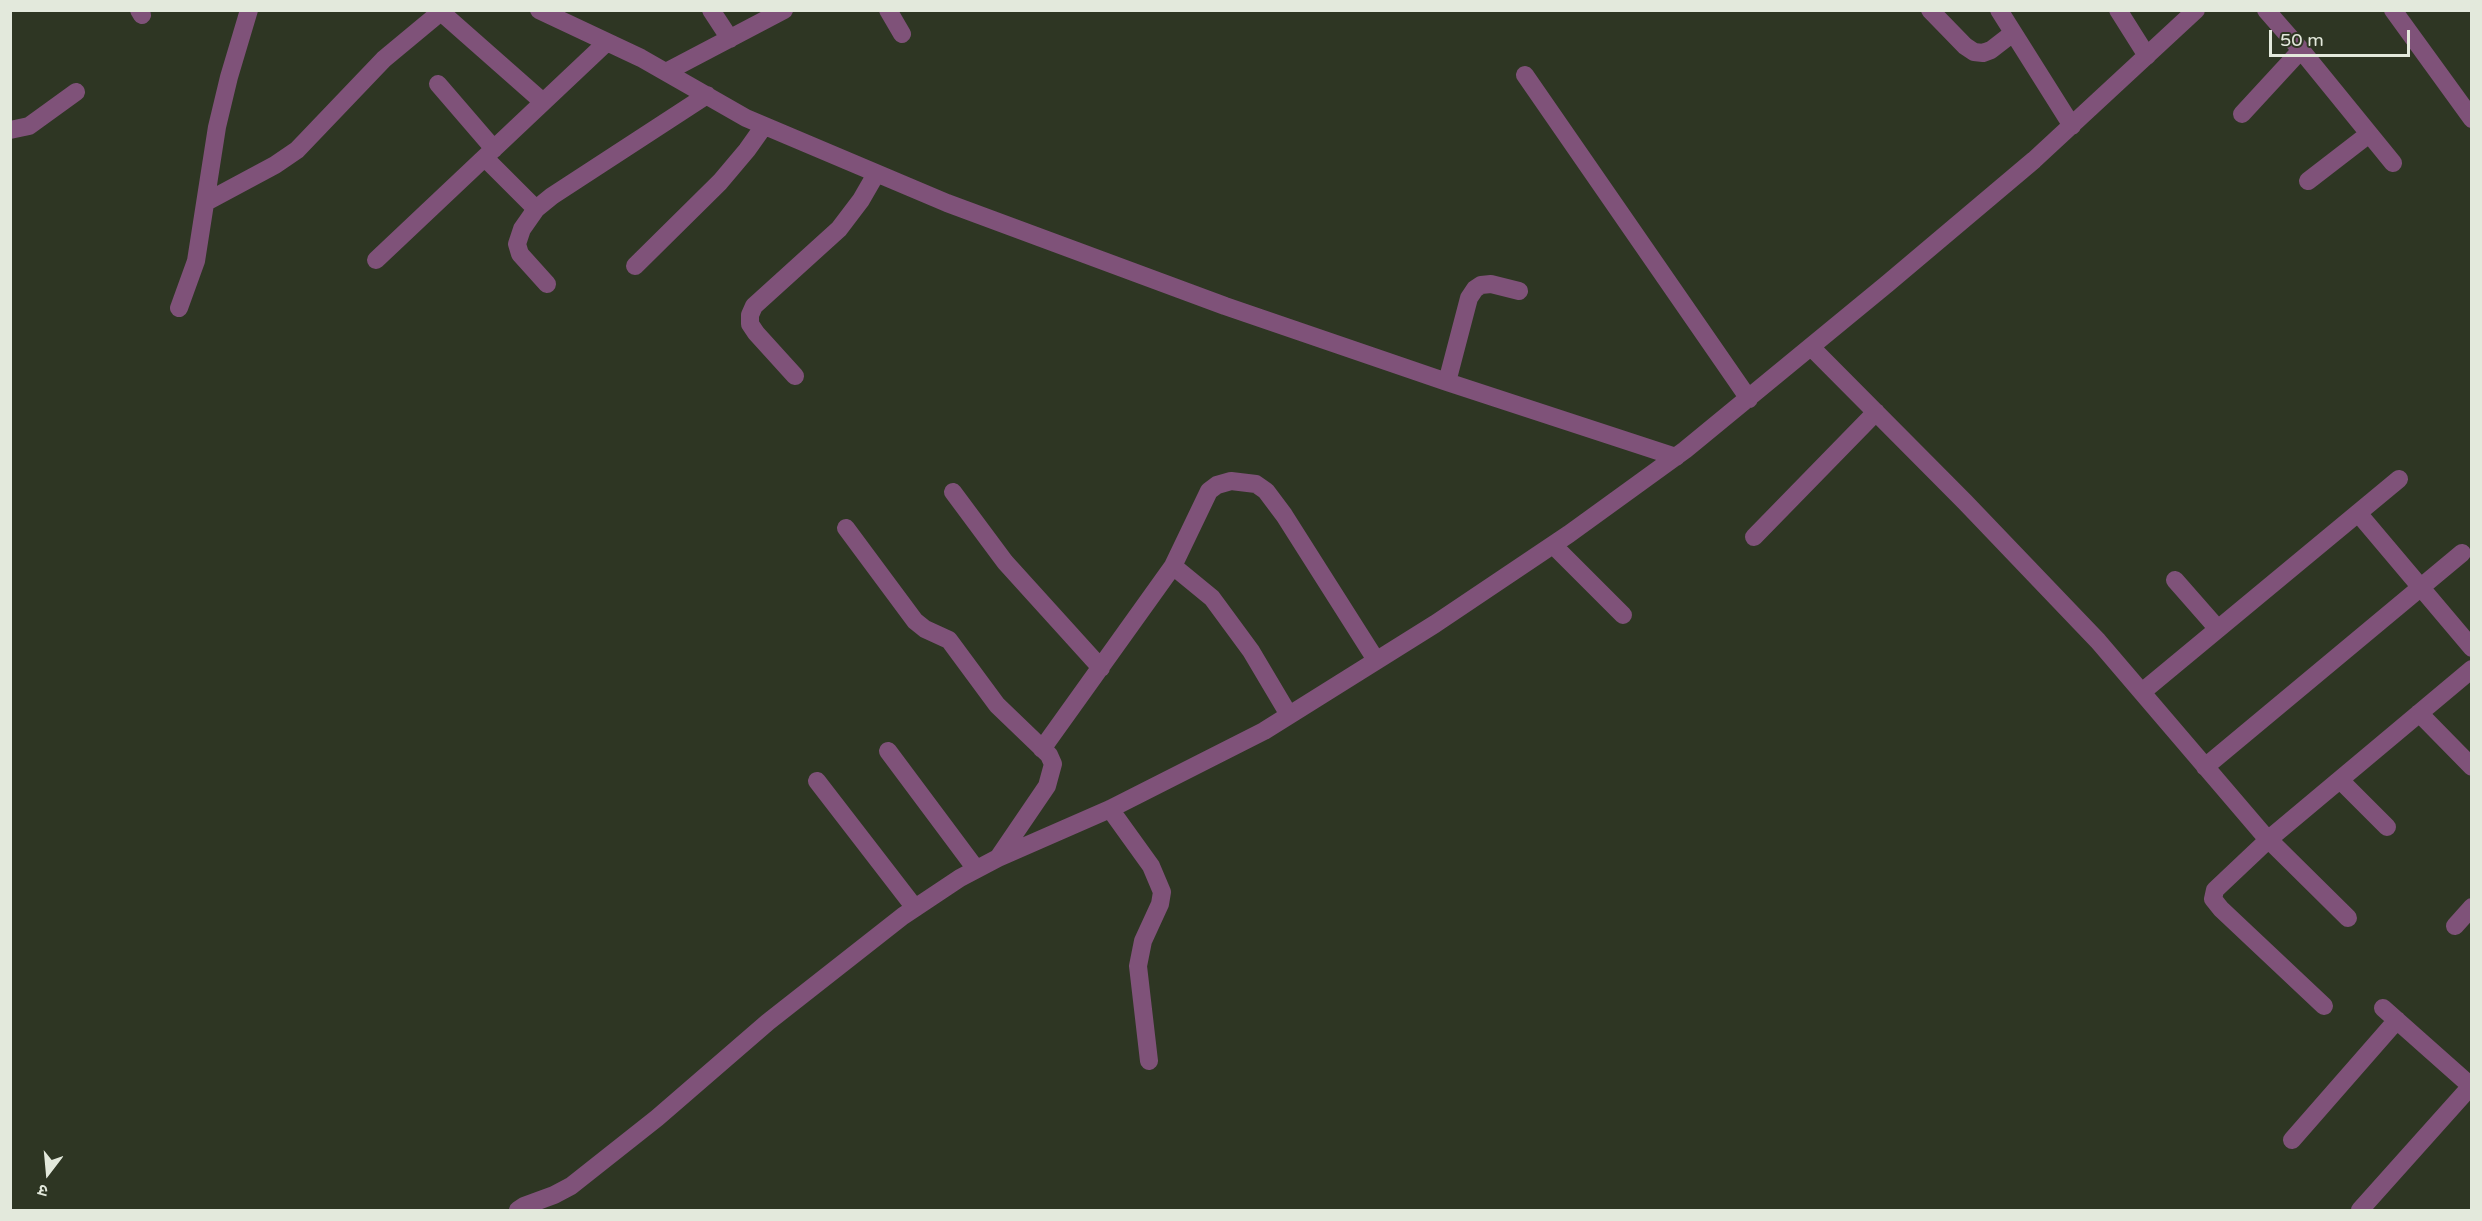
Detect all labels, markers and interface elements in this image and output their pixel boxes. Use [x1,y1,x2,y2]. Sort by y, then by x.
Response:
scale bar [2272,18,2413,56]
text: 50 m [2280,29,2324,51]
north arrow [18,1143,78,1203]
text: उ [36,1179,50,1201]

